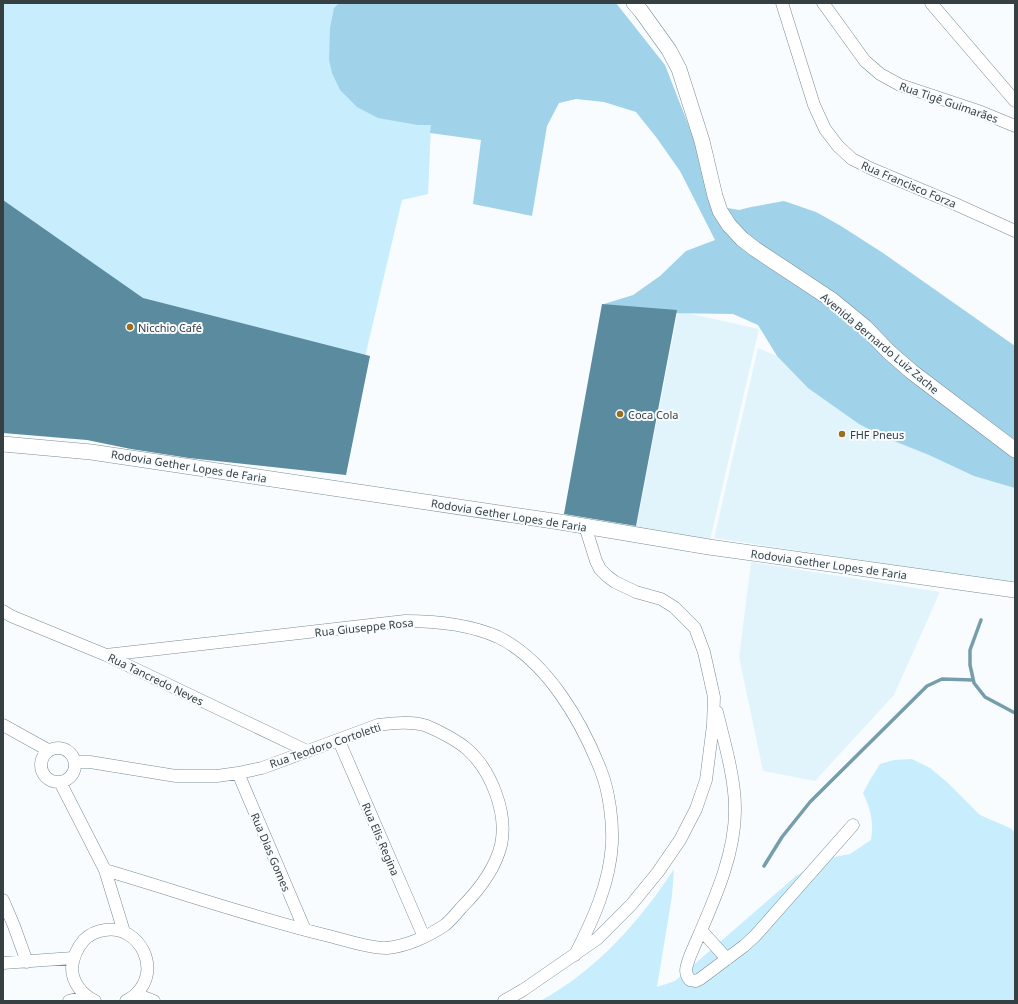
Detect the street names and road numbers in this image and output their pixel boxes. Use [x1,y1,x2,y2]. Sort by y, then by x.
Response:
street label: Rua Tigê Guimarães [898,78,1000,126]
street label: Rua Francisco Forza [859,157,959,211]
street label: Avenida Bernardo Luiz Zache [818,289,942,397]
street label: Rodovia Gether Lopes de Faria [110,446,268,486]
street label: Rodovia Gether Lopes de Faria [430,495,588,535]
street label: Rodovia Gether Lopes de Faria [750,546,908,582]
street label: Rua Giuseppe Rosa [314,614,414,640]
street label: Rua Tancredo Neves [106,649,206,709]
street label: Rua Teodoro Cortoletti [267,719,383,771]
street label: Rua Elis Regina [359,800,403,878]
street label: Rua Dias Gomes [248,810,294,894]

